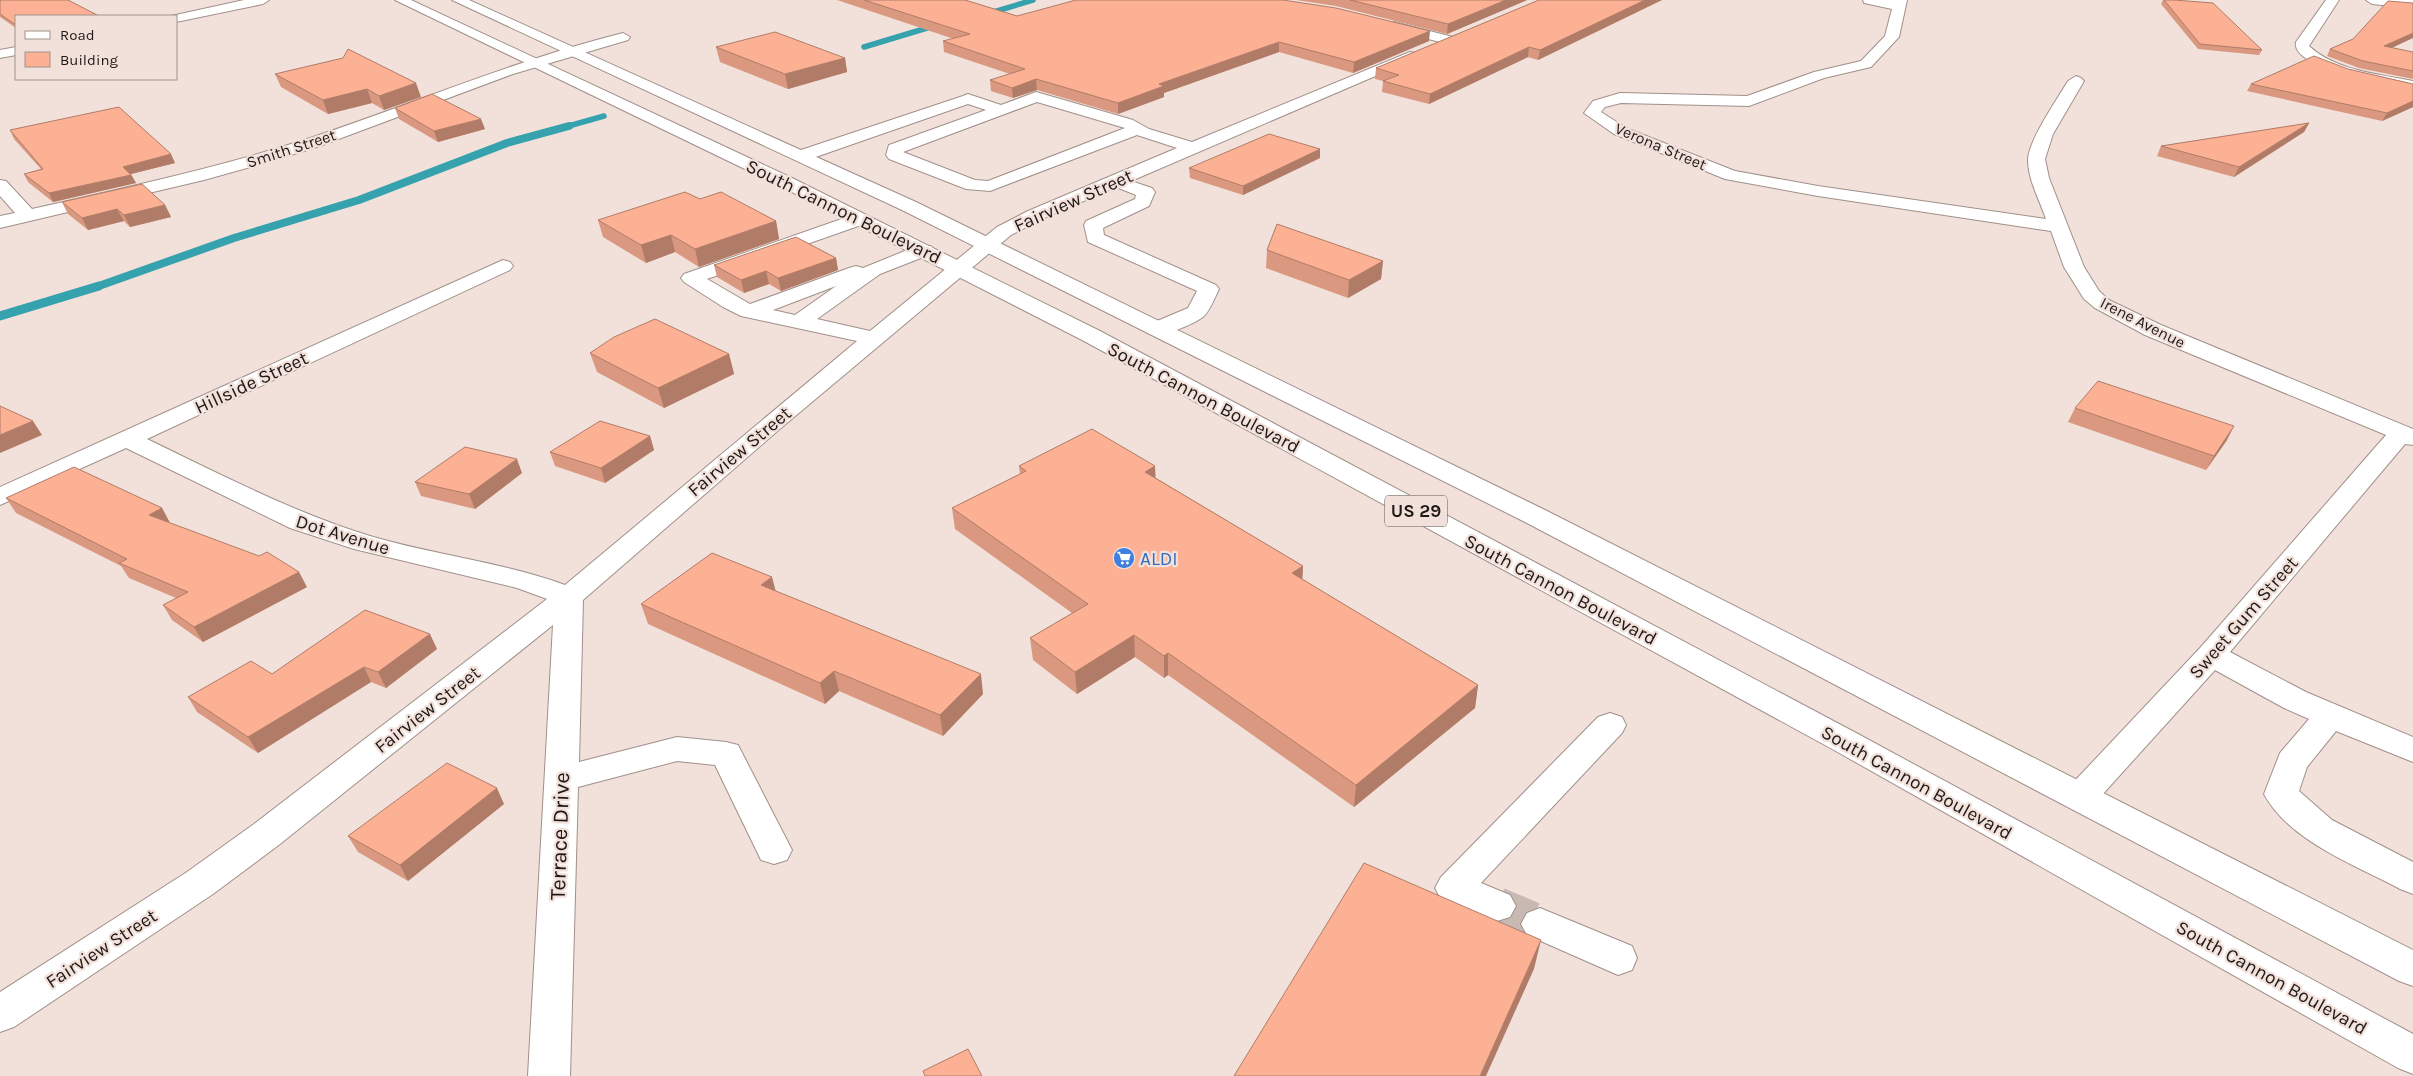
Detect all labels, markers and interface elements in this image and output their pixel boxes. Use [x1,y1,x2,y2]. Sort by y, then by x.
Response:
legend [15,15,178,80]
text: Road [60,26,95,44]
text: Building [60,51,118,69]
street label: Verona Street [1612,119,1709,174]
street label: Smith Street [244,125,338,172]
street label: South Cannon Boulevard [742,155,945,269]
street label: Fairview Street [1011,165,1136,237]
street label: Irene Avenue [2097,293,2188,352]
street label: South Cannon Boulevard [1104,338,1304,458]
street label: Hillside Street [191,347,312,419]
street label: Fairview Street [684,402,796,501]
road number: US 29 [1385,496,1447,526]
street label: Dot Avenue [293,510,392,560]
street label: South Cannon Boulevard [1461,530,1661,650]
supermarket icon: ALDI [1112,546,1136,570]
place label: ALDI [1140,548,1178,570]
street label: Sweet Gum Street [2185,552,2303,683]
street label: Fairview Street [370,662,485,758]
street label: South Cannon Boulevard [1817,721,2016,845]
street label: Terrace Drive [545,772,575,900]
street label: Fairview Street [42,905,161,993]
street label: South Cannon Boulevard [2172,916,2371,1040]

